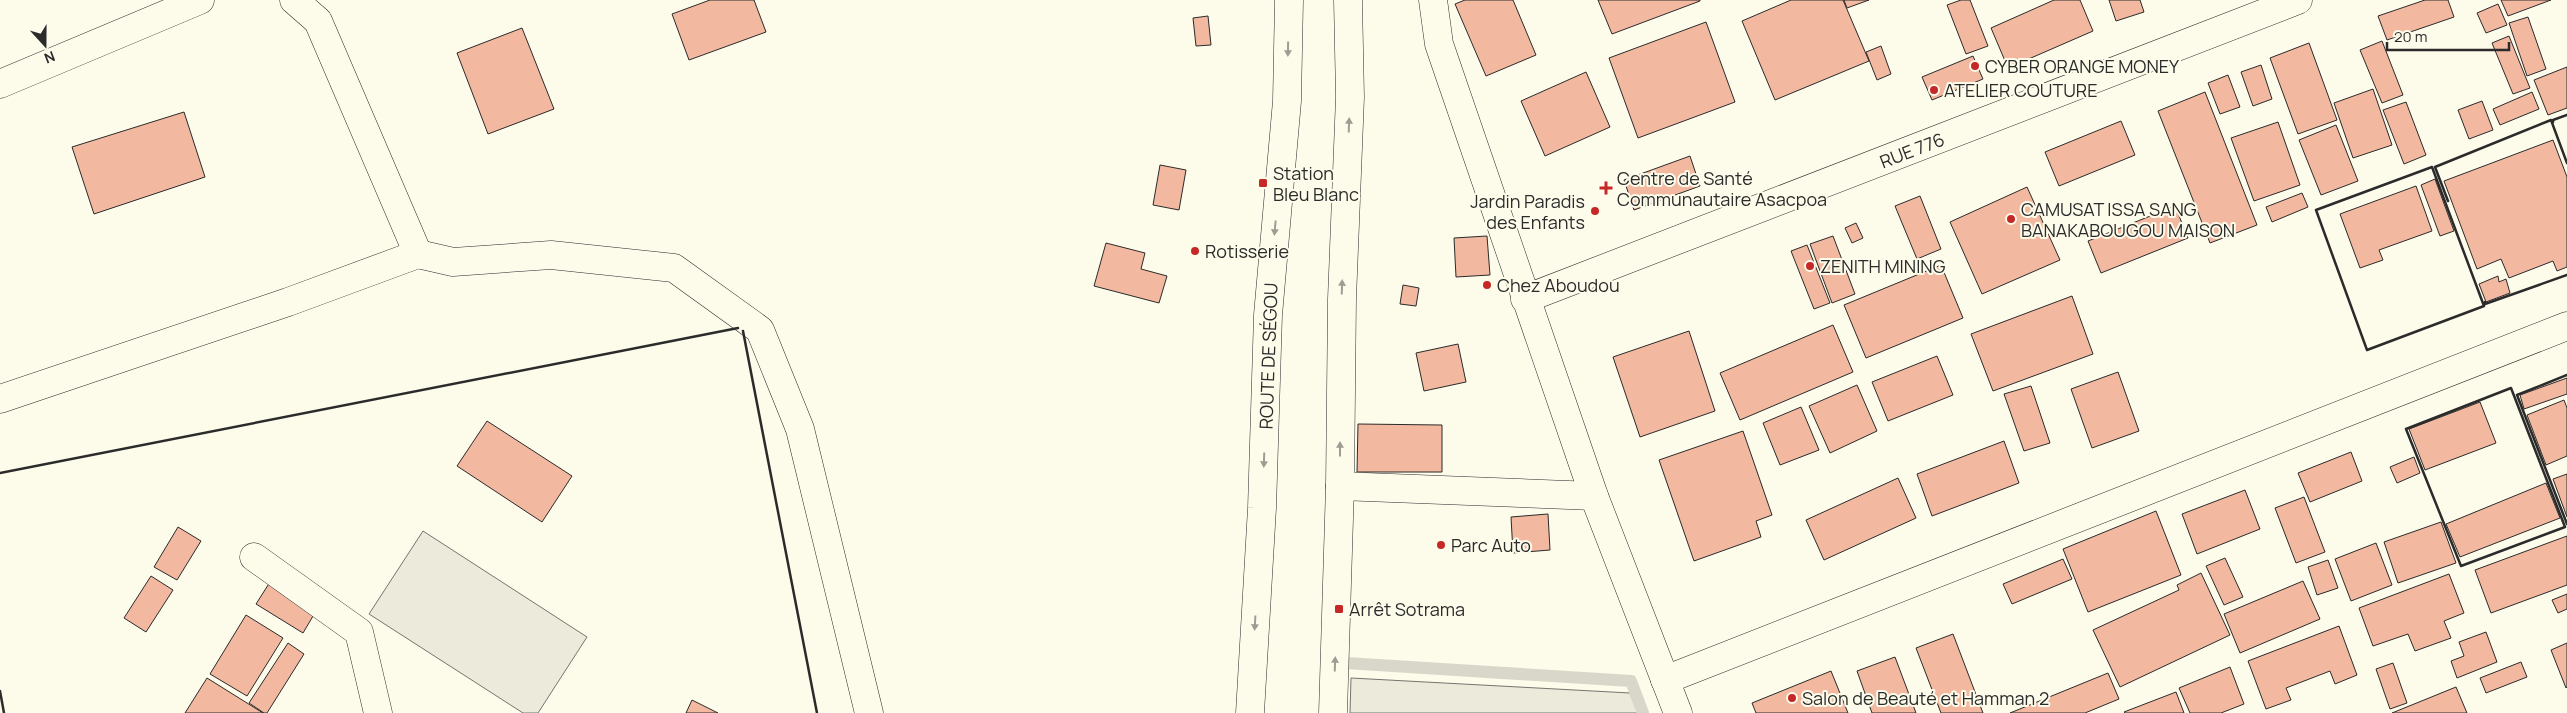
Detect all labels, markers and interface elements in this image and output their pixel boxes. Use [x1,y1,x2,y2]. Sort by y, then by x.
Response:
north arrow [20,20,70,70]
scale bar [2387,20,2510,52]
text: 20 m [2394,26,2427,47]
one-way arrow [1283,41,1291,57]
text: N [42,47,58,68]
place label: CYBER ORANGE MONEY [1985,54,2180,78]
marker: CYBER ORANGE MONEY [1969,60,1981,72]
place label: ATELIER COUTURE [1944,78,2097,102]
marker: ATELIER COUTURE [1928,84,1940,96]
one-way arrow [1345,116,1353,132]
street label: RUE 776 [1876,127,1948,173]
place label: Station Bleu Blanc [1273,161,1359,206]
place label: Centre de Santé Communautaire Asacpoa [1617,166,1827,211]
marker: Station Bleu Blanc [1257,177,1269,189]
marker: Centre de Santé Communautaire Asacpoa [1599,181,1613,195]
place label: Jardin Paradis des Enfants [1470,189,1585,234]
place label: CAMUSAT ISSA SANG BANAKABOUGOU MAISON [2021,197,2235,242]
marker: Jardin Paradis des Enfants [1589,205,1601,217]
marker: CAMUSAT ISSA SANG BANAKABOUGOU MAISON [2005,213,2017,225]
one-way arrow [1271,221,1279,237]
place label: Rotisserie [1205,239,1289,263]
marker: Rotisserie [1189,245,1201,257]
place label: ZENITH MINING [1820,254,1946,278]
marker: ZENITH MINING [1804,260,1816,272]
place label: Chez Aboudou [1497,273,1620,297]
one-way arrow [1338,279,1346,295]
marker: Chez Aboudou [1481,279,1493,291]
street label: ROUTE DE SÉGOU [1253,282,1283,430]
one-way arrow [1337,441,1345,457]
one-way arrow [1260,453,1268,469]
place label: Parc Auto [1451,533,1531,557]
marker: Parc Auto [1435,539,1447,551]
place label: Arrêt Sotrama [1349,597,1465,621]
marker: Arrêt Sotrama [1333,603,1345,615]
one-way arrow [1251,615,1259,631]
one-way arrow [1331,656,1339,672]
place label: Salon de Beauté et Hamman 2 [1802,686,2049,710]
marker: Salon de Beauté et Hamman 2 [1786,692,1798,704]

